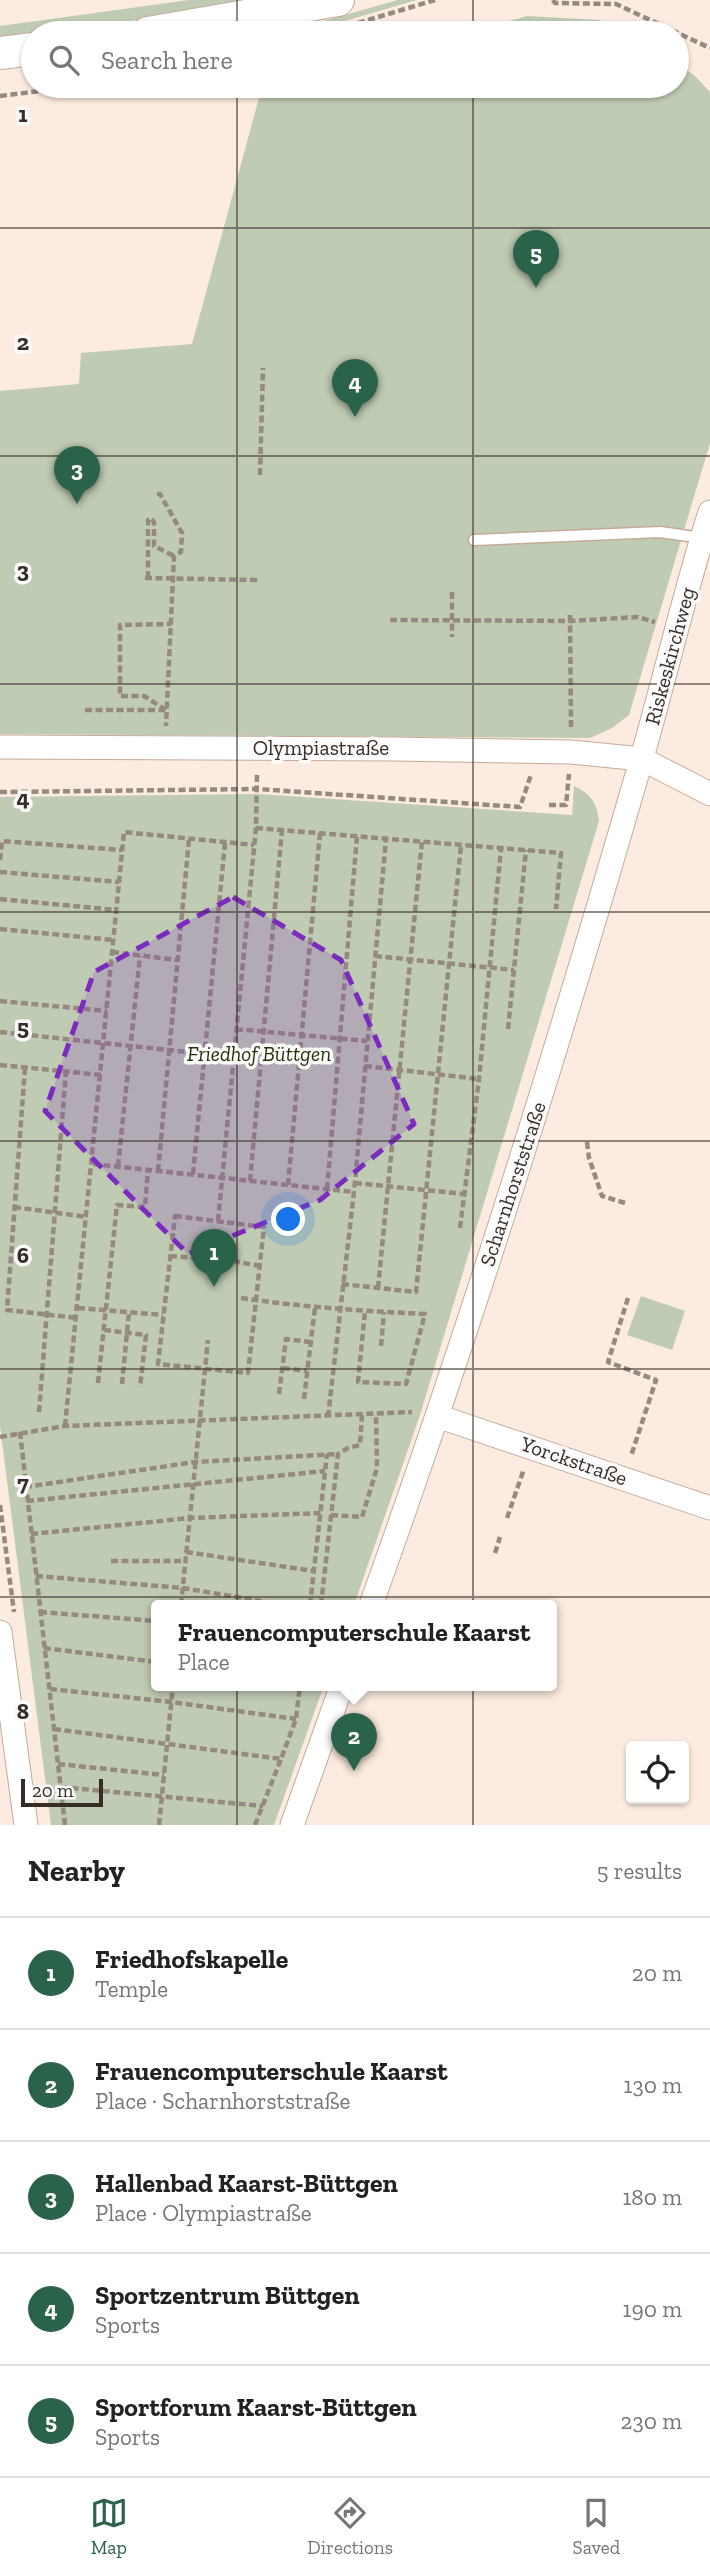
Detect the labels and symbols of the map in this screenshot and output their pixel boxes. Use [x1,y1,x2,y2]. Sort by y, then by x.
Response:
text: 1 [18,100,28,128]
pin: 5 [513,230,559,288]
text: 2 [17,328,29,356]
pin: 4 [332,359,378,417]
pin: 3 [54,446,100,504]
text: 3 [17,556,29,584]
street label: Riskeskirchweg [639,584,700,727]
street label: Olympiastraße [253,735,389,760]
text: 4 [16,784,30,812]
text: 5 [17,1013,29,1041]
park label: Friedhof Büttgen [187,1041,331,1066]
street label: Scharnhorststraße [474,1098,551,1269]
your location [271,1202,305,1236]
pin: 1 [191,1229,237,1287]
text: 6 [17,1241,29,1269]
street label: Yorckstraße [517,1430,631,1490]
text: 7 [17,1469,29,1497]
text: 8 [17,1697,29,1725]
pin: 2 [331,1713,377,1771]
scale bar [21,1776,103,1808]

